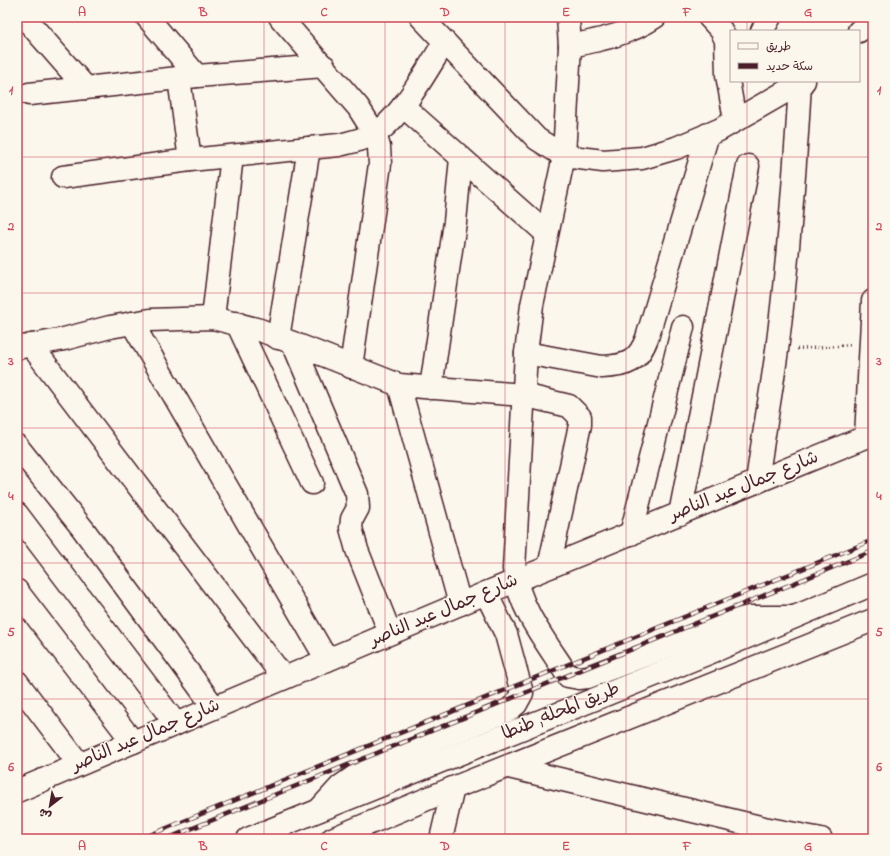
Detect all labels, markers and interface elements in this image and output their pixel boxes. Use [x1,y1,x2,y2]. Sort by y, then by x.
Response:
text: A [78,3,86,22]
text: B [198,3,208,22]
text: C [320,3,328,22]
text: D [439,3,450,22]
text: E [562,3,570,22]
text: F [682,3,692,22]
text: G [804,3,812,22]
legend [730,30,860,82]
text: طريق [766,38,791,56]
text: سكة حديد [766,58,813,76]
text: 1 [9,81,14,100]
text: 1 [877,81,882,100]
text: 2 [7,217,15,236]
text: 2 [875,217,883,236]
text: 3 [7,352,14,371]
text: 3 [875,352,882,371]
street label: شارع جمال عبد الناصر [663,445,823,530]
text: 4 [7,487,14,506]
text: 4 [875,487,882,506]
street label: شارع جمال عبد الناصر [364,568,522,655]
text: 5 [7,623,15,642]
text: 5 [875,623,883,642]
street label: طريق المحله, طنطا [498,676,624,748]
street label: شارع جمال عبد الناصر [66,693,224,780]
text: 6 [7,758,14,777]
text: 6 [875,758,882,777]
north arrow [30,786,70,826]
text: ش [36,804,55,824]
text: A [78,837,86,856]
text: B [198,837,208,856]
text: C [320,837,328,856]
text: D [439,837,450,856]
text: E [562,837,570,856]
text: F [682,837,692,856]
text: G [804,837,812,856]

